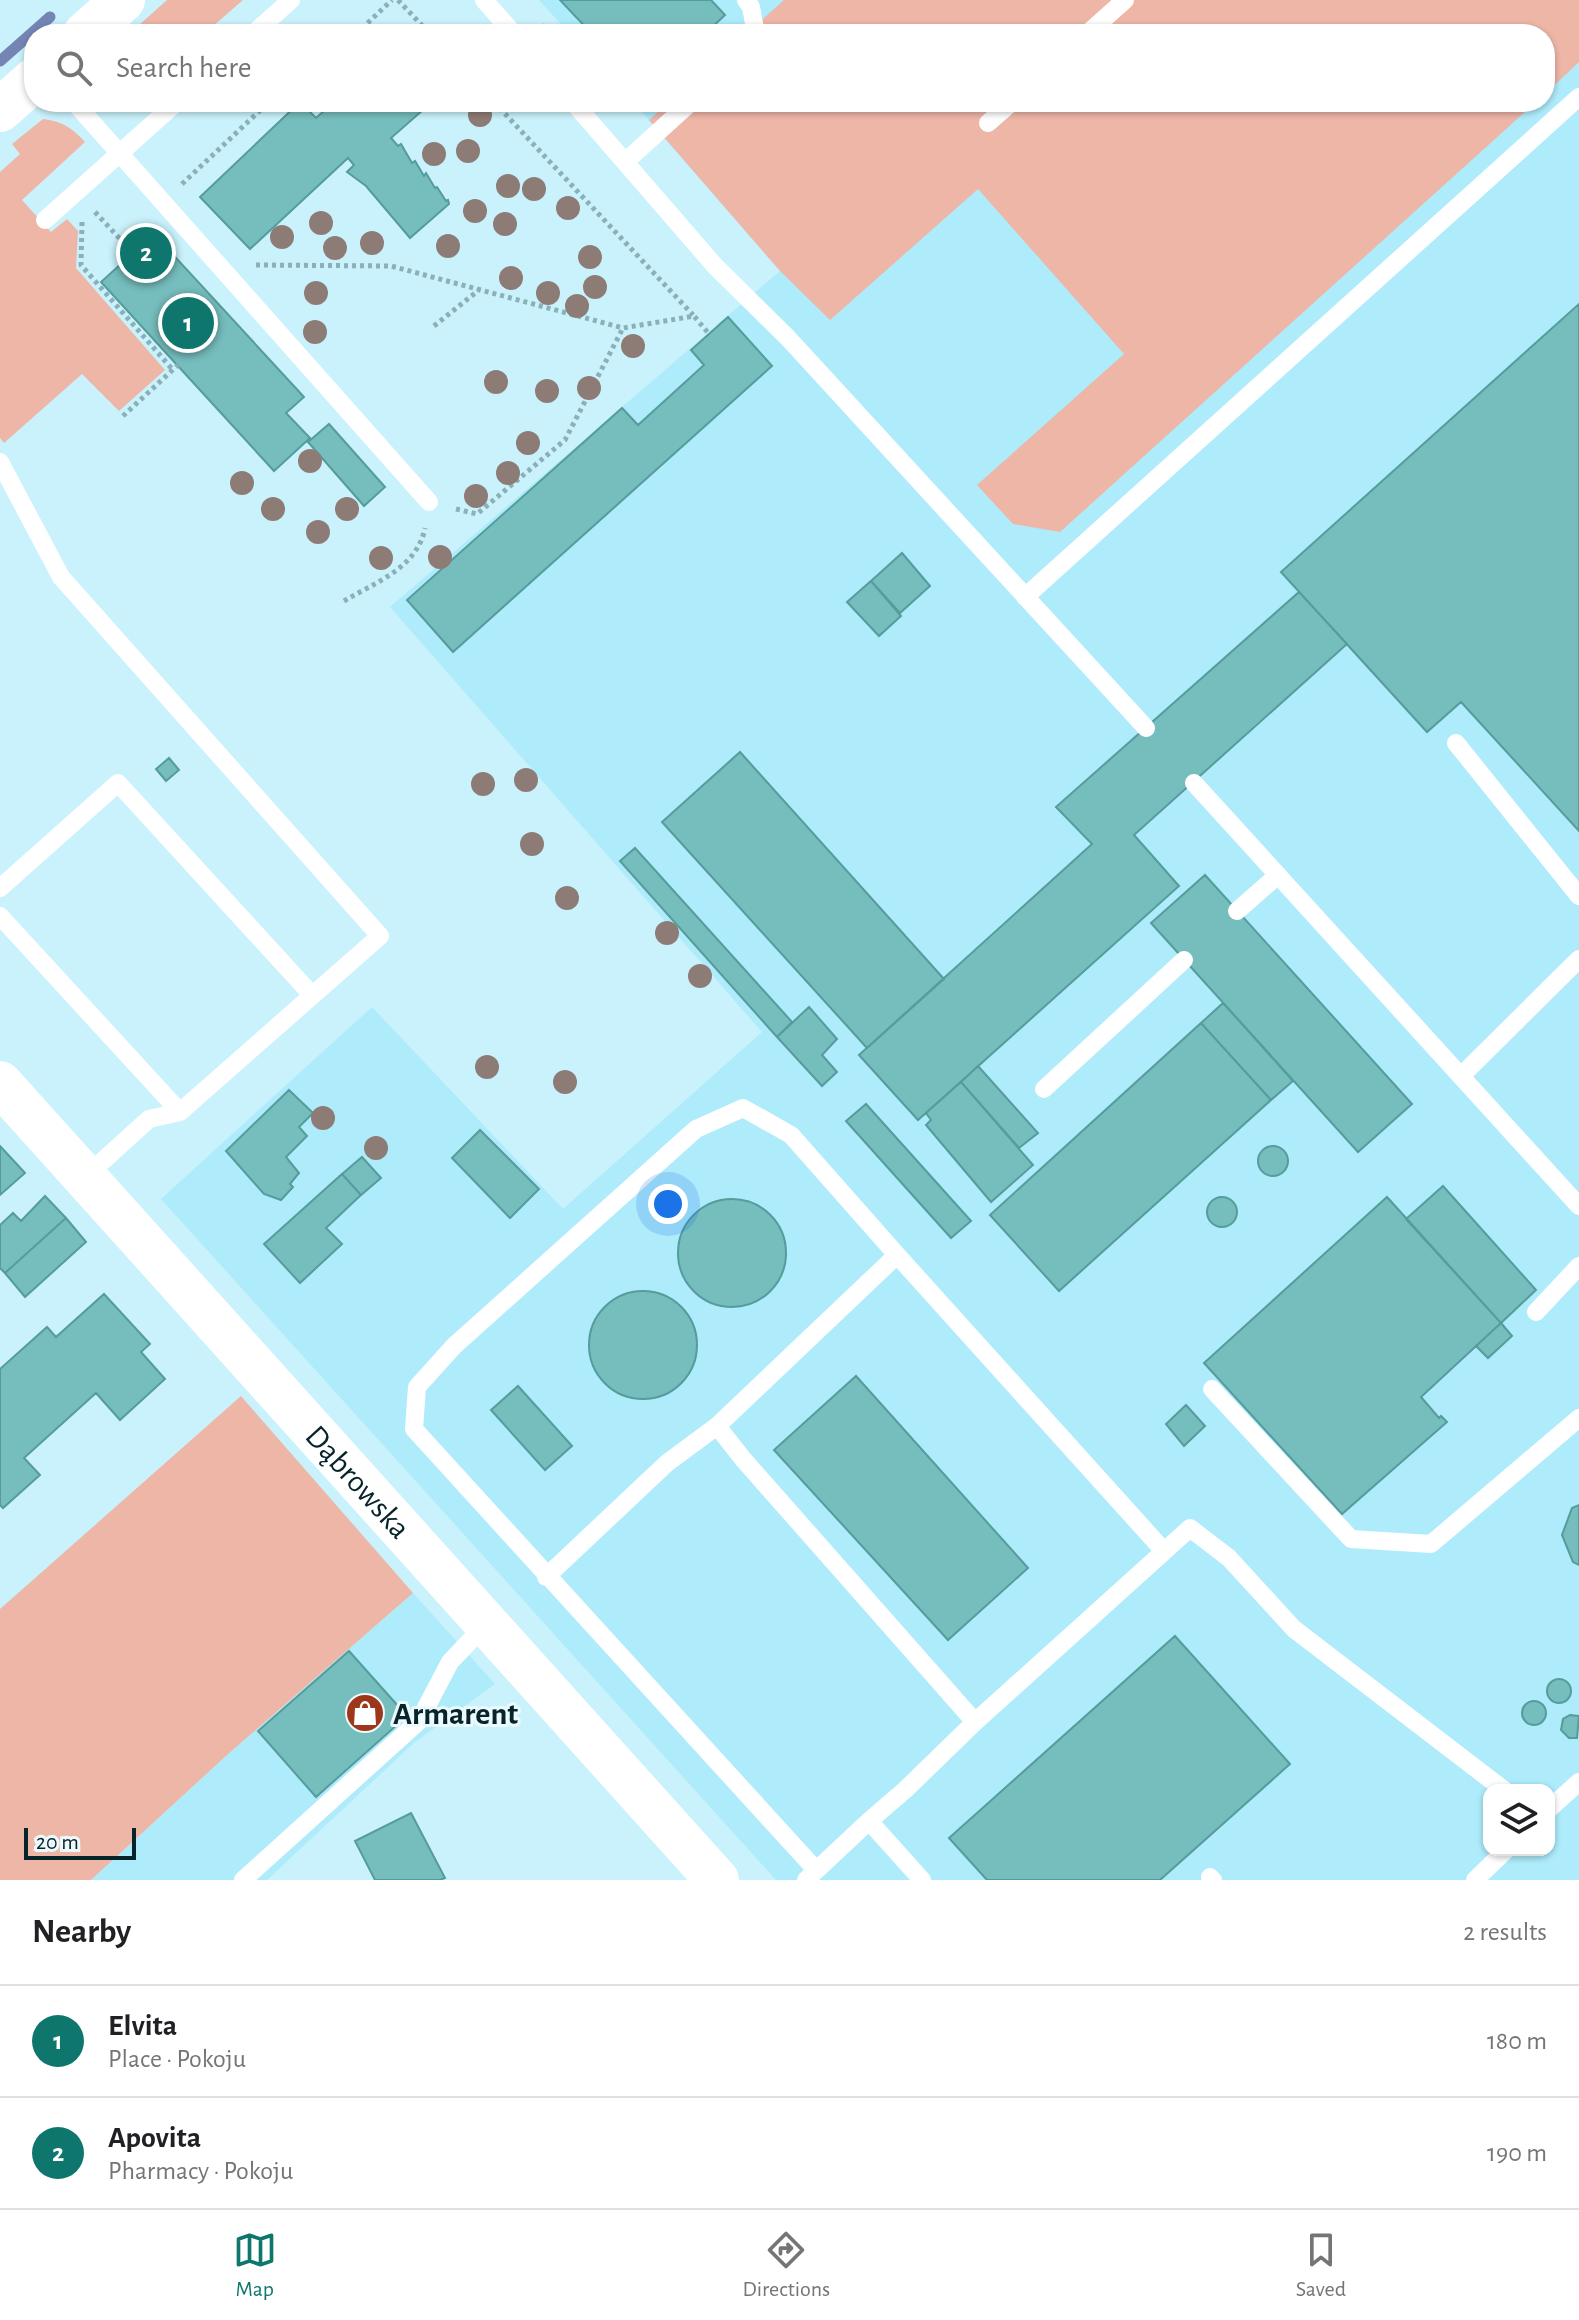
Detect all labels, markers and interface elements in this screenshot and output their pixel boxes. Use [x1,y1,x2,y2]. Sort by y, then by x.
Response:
search box [24,24,1555,112]
icon: search [52,46,96,90]
text: Search here [116,53,252,83]
pin: 2 [120,223,172,283]
pin: 1 [162,293,214,353]
your location [648,1184,688,1224]
street label: Dąbrowska [299,1420,416,1545]
shop icon: Armarent [344,1692,386,1734]
place label: Armarent [393,1698,518,1730]
map controls [1483,1784,1555,1856]
button: layers [1483,1784,1555,1856]
scale bar [24,1824,136,1860]
text: 20 m [36,1831,79,1853]
text: Nearby [32,1915,131,1949]
text: 2 results [1463,1919,1547,1945]
text: Elvita [108,2011,177,2041]
text: 1 [53,2028,63,2054]
text: 180 m [1487,2028,1547,2054]
text: Place · Pokoju [108,2046,246,2072]
text: Apovita [108,2123,201,2153]
text: 2 [52,2140,64,2166]
text: 190 m [1487,2140,1547,2166]
text: Pharmacy · Pokoju [108,2158,293,2184]
tab: Map [233,2228,277,2302]
tab: Directions [742,2228,830,2302]
tab: Saved [1296,2228,1346,2302]

